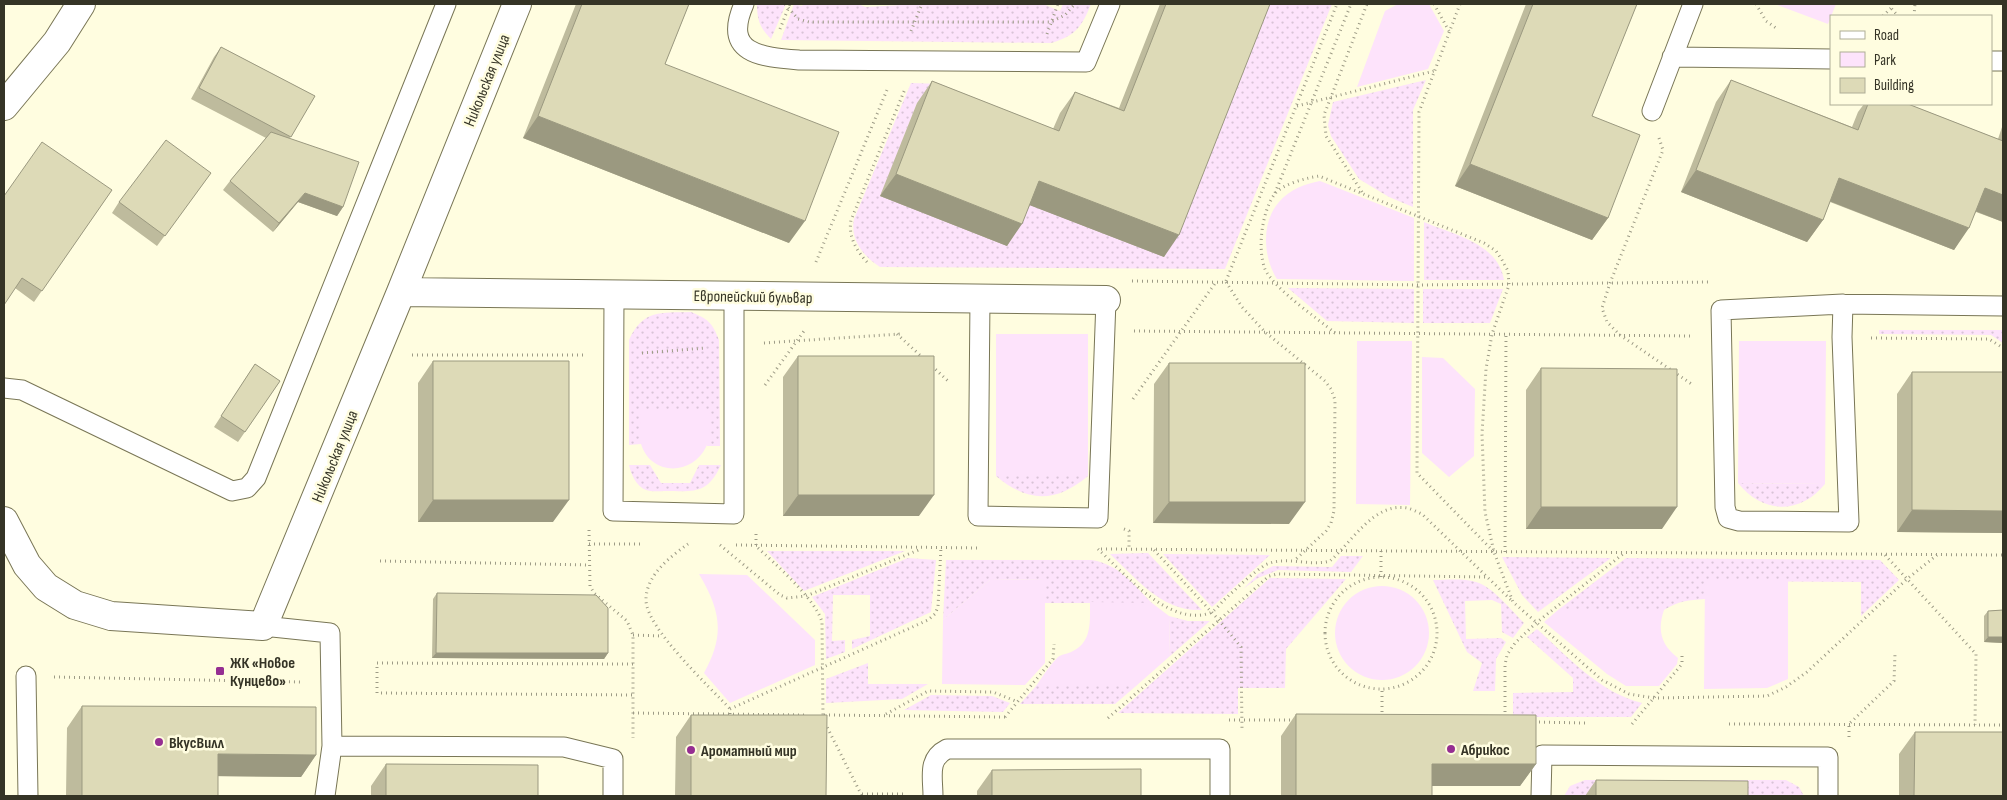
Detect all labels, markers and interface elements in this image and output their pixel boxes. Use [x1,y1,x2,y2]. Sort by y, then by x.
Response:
legend [1830,15,1992,105]
text: Road [1874,26,1899,45]
street label: Никольская улица [460,32,514,129]
text: Park [1874,51,1896,70]
text: Building [1874,76,1914,95]
street label: Европейский бульвар [693,287,813,308]
street label: Никольская улица [308,408,362,505]
place label: ЖК «Новое Кунцево» [230,654,295,691]
marker: ЖК «Новое Кунцево» [214,665,226,677]
place label: ВкусВилл [169,734,225,753]
marker: ВкусВилл [153,736,165,748]
place label: Абрикос [1460,741,1510,760]
place label: Ароматный мир [700,742,797,761]
marker: Абрикос [1445,743,1457,755]
marker: Ароматный мир [685,744,697,756]

